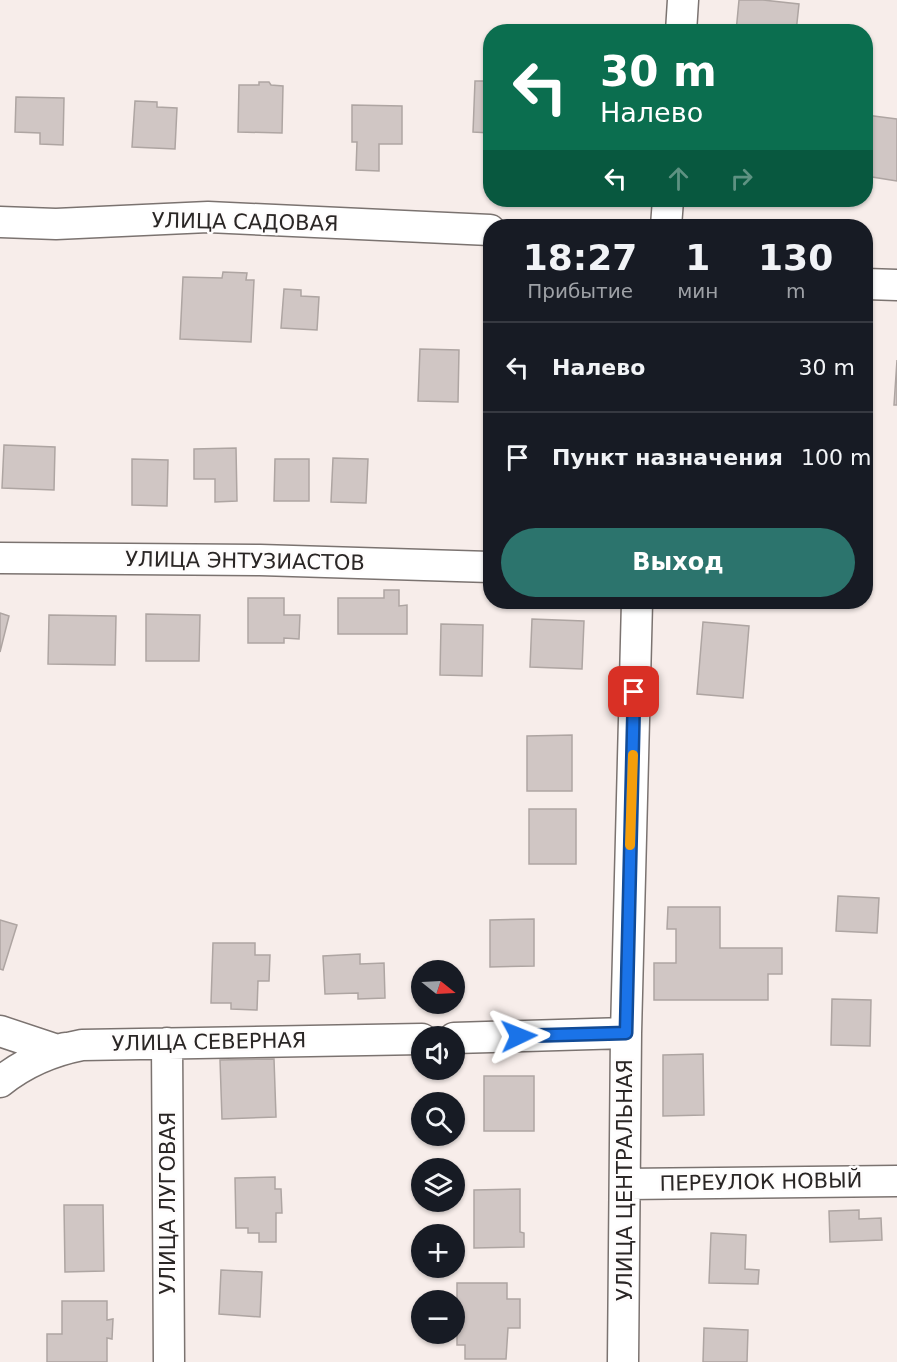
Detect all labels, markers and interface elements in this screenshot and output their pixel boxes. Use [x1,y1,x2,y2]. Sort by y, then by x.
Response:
text: 30 m [600,47,717,96]
icon: left [501,48,579,126]
text: Налево [600,97,703,128]
icon: left [599,162,632,195]
icon: ahead [662,162,695,195]
icon: right [725,162,758,195]
street label: УЛИЦА САДОВАЯ [151,208,339,236]
text: 18:27 [523,237,637,278]
text: 1 [685,237,710,278]
text: 130 [758,237,833,278]
text: Прибытие [527,279,633,303]
text: мин [677,279,718,303]
text: m [786,279,805,303]
icon: left [501,351,534,384]
text: Налево [552,355,645,380]
text: 30 m [799,355,855,380]
icon: arrive [501,441,534,474]
text: Пункт назначения [552,445,783,470]
text: 100 m [801,445,871,470]
button: Выход [501,528,855,597]
street label: УЛИЦА ЭНТУЗИАСТОВ [125,547,365,575]
pin [608,666,659,717]
icon: arrive [617,675,650,708]
north arrow [411,960,465,1014]
map controls [411,960,465,1344]
position arrow [487,1004,551,1068]
button: sound [411,1026,465,1080]
street label: УЛИЦА СЕВЕРНАЯ [111,1028,307,1056]
street label: УЛИЦА ЦЕНТРАЛЬНАЯ [613,1059,637,1301]
button: search [411,1092,465,1146]
street label: УЛИЦА ЛУГОВАЯ [156,1112,180,1294]
button: layers [411,1158,465,1212]
street label: ПЕРЕУЛОК НОВЫЙ [659,1167,863,1196]
button: + [411,1224,465,1278]
button: − [411,1290,465,1344]

